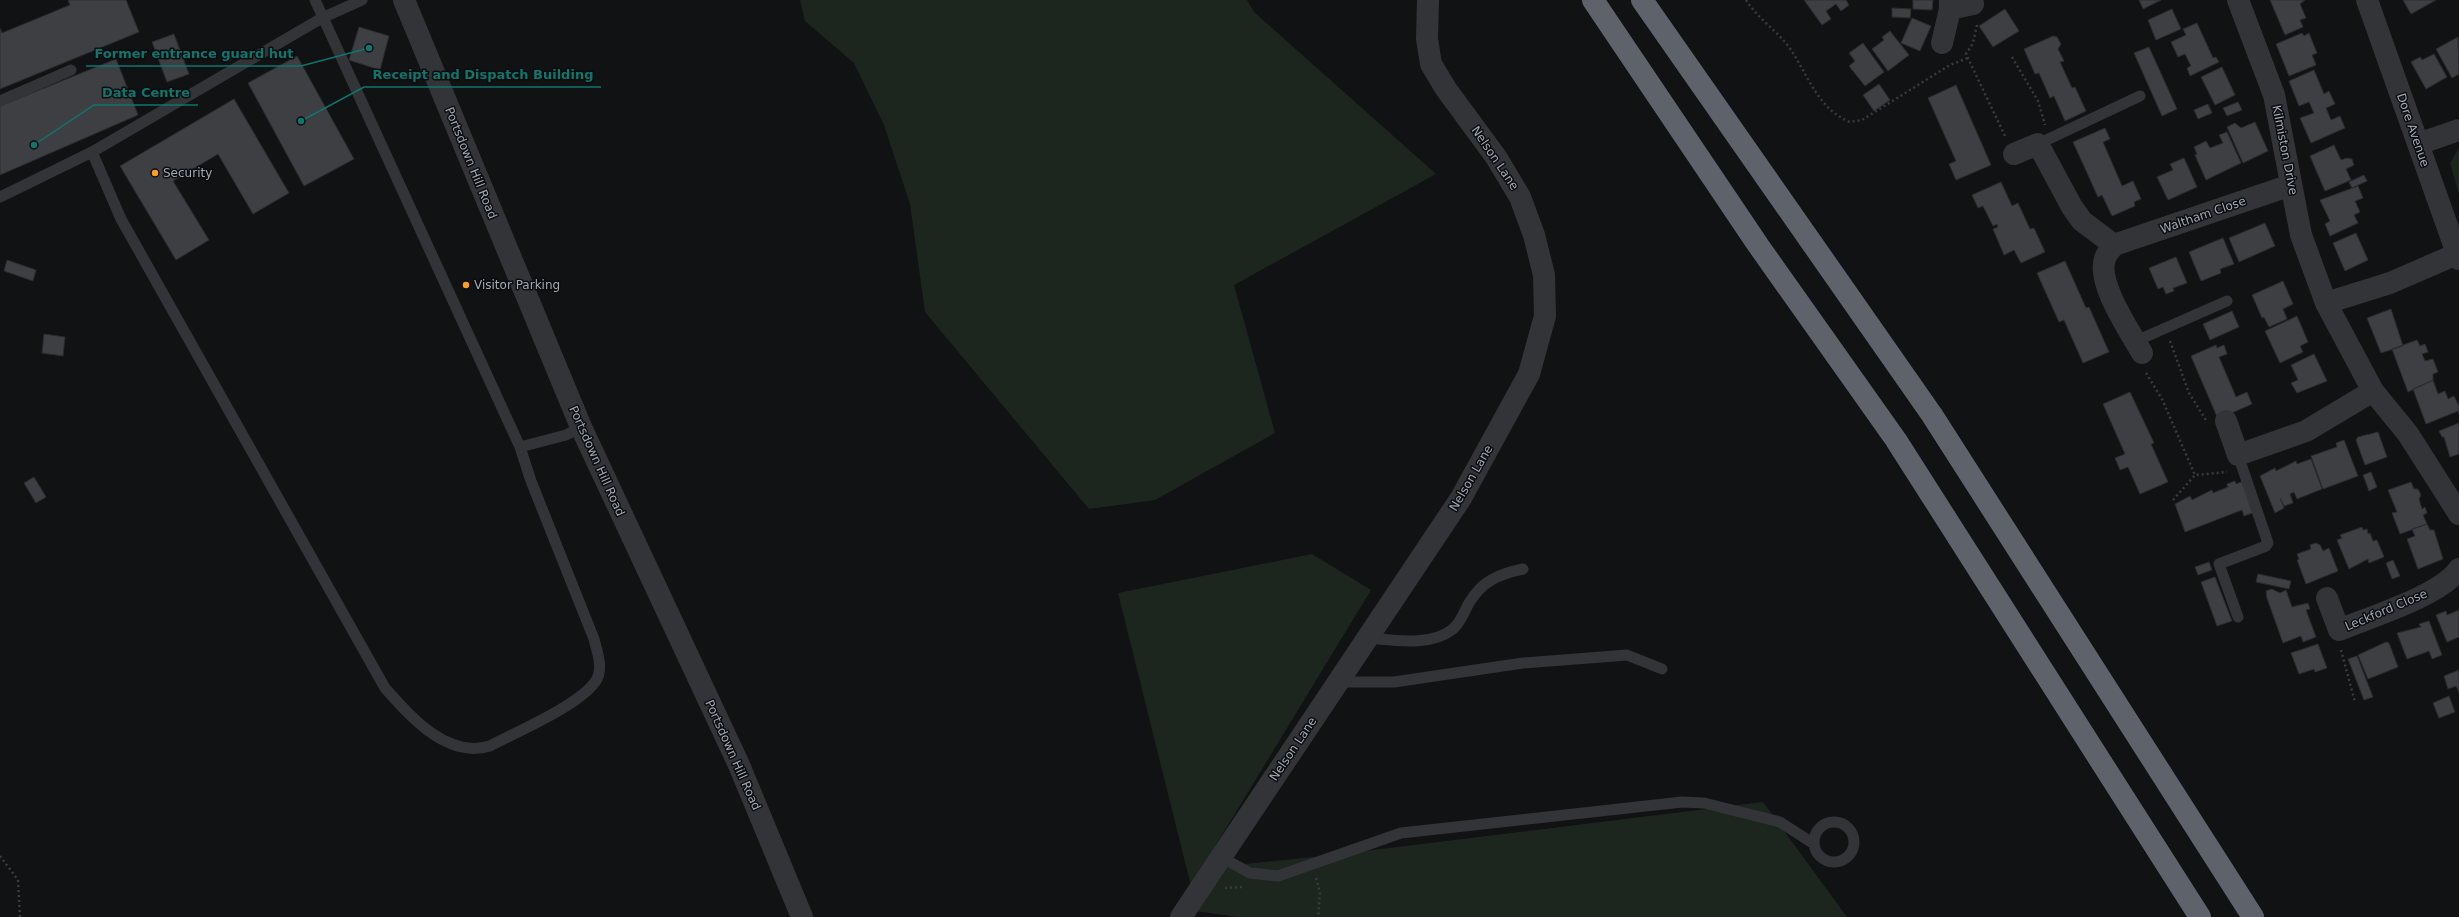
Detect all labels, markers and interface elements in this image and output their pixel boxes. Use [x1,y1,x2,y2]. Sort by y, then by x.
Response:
callout: Former entrance guard hut [86,41,301,66]
text: Former entrance guard hut [94,46,294,61]
callout: Receipt and Dispatch Building [364,62,601,87]
text: Receipt and Dispatch Building [373,67,593,82]
callout: Data Centre [94,80,198,105]
text: Data Centre [102,85,190,100]
street label: Dore Avenue [2394,91,2432,169]
street label: Kilmiston Drive [2269,104,2301,196]
street label: Portsdown Hill Road [442,105,500,221]
street label: Nelson Lane [1469,124,1521,192]
place label: Security [163,166,212,180]
marker: Security [150,168,160,178]
street label: Waltham Close [2158,194,2248,236]
place label: Visitor Parking [474,278,560,292]
marker: Visitor Parking [461,280,471,290]
street label: Portsdown Hill Road [566,404,628,518]
street label: Nelson Lane [1447,443,1495,513]
street label: Leckford Close [2343,586,2429,634]
street label: Portsdown Hill Road [702,698,764,812]
street label: Nelson Lane [1267,715,1319,783]

